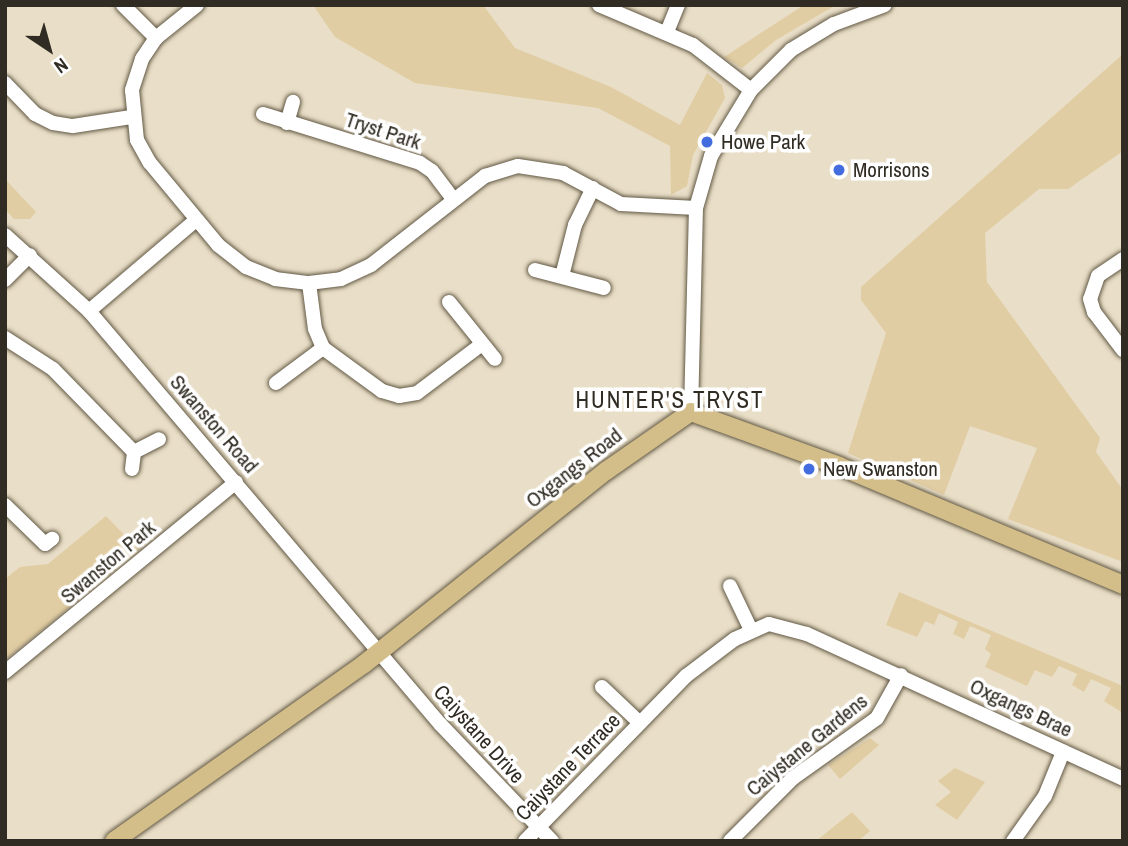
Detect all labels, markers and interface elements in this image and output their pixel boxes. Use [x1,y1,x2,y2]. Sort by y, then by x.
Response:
north arrow [14,14,84,84]
text: N [49,52,74,80]
street label: Tryst Park [342,107,424,155]
place label: Howe Park [721,129,805,155]
marker: Howe Park [699,134,715,150]
place label: Morrisons [853,157,930,183]
marker: Morrisons [831,162,847,178]
street label: Swanston Road [165,370,263,478]
district label: HUNTER'S TRYST [577,386,763,414]
street label: Oxgangs Road [521,423,627,513]
place label: New Swanston [823,456,938,482]
marker: New Swanston [801,461,817,477]
street label: Swanston Park [56,515,160,609]
street label: Oxgangs Brae [966,673,1076,743]
street label: Caiystane Drive [428,680,530,788]
street label: Caiystane Gardens [741,689,873,801]
street label: Caiystane Terrace [510,708,626,826]

